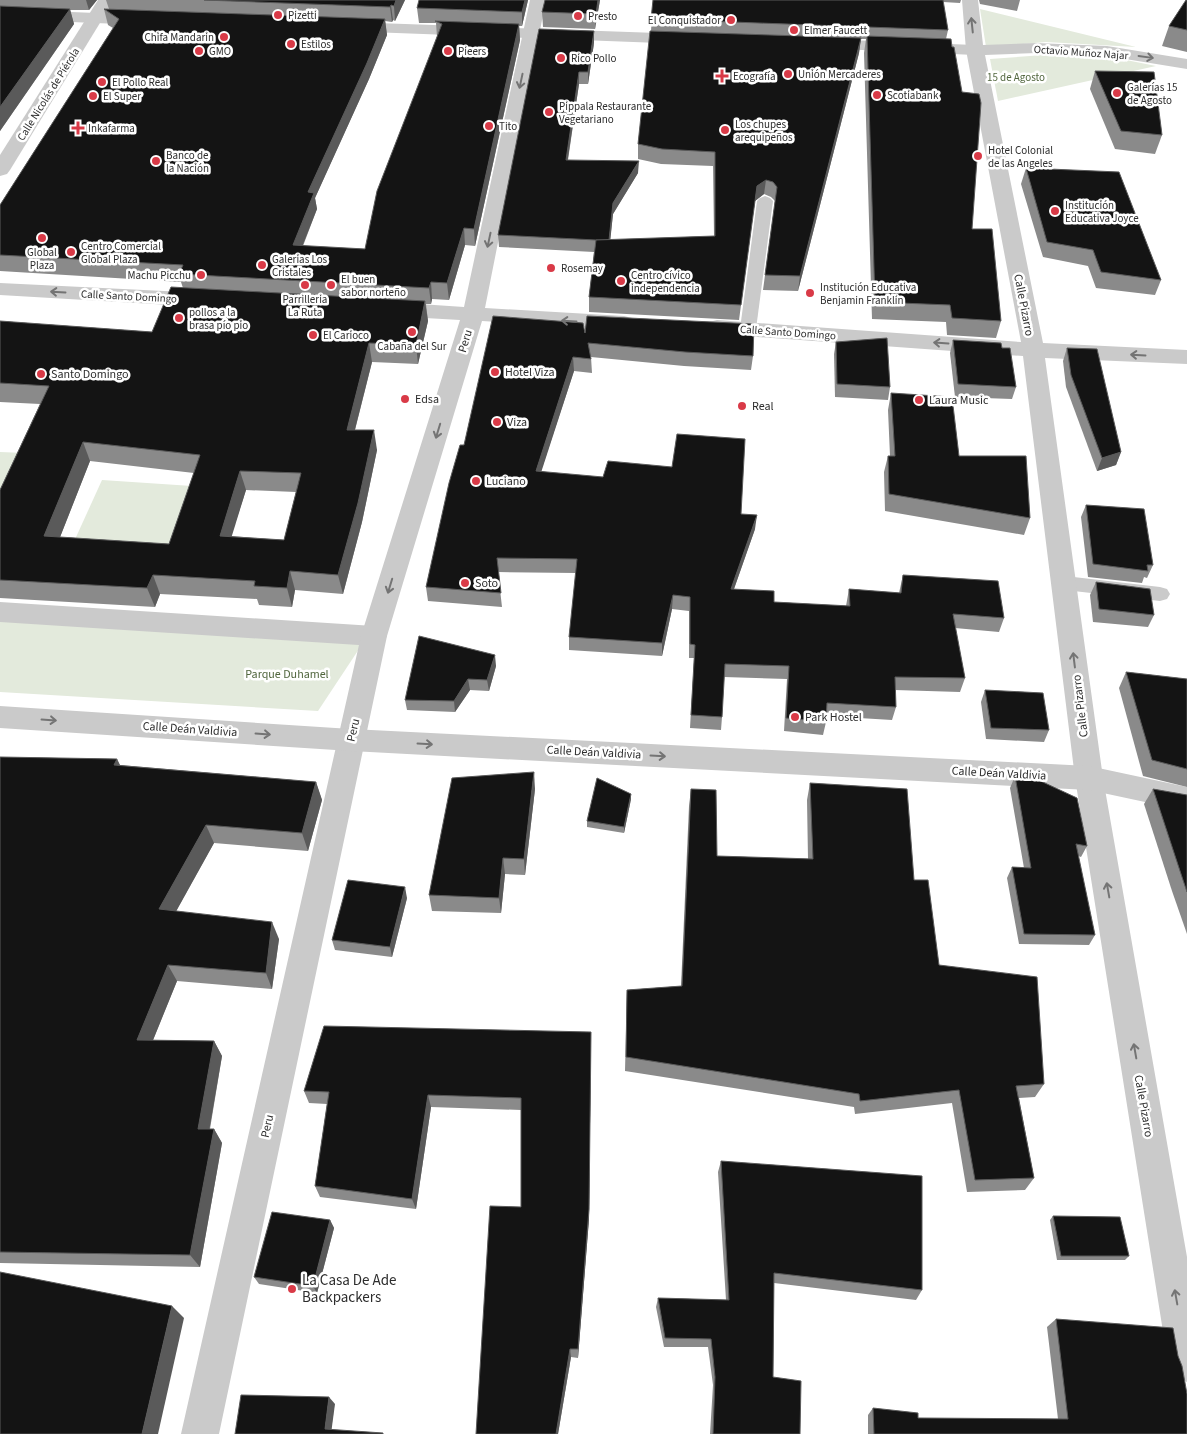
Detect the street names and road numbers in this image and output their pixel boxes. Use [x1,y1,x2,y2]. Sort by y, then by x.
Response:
street label: Octavio Muñoz Najar [1033,42,1129,63]
street label: Calle Nicolás de Piérola [14,45,83,144]
street label: Calle Pizarro [1009,273,1038,338]
street label: Calle Santo Domingo [81,286,177,307]
street label: Calle Santo Domingo [739,322,836,343]
street label: Peru [454,328,477,355]
street label: Calle Pizarro [1068,674,1093,738]
street label: Peru [343,717,364,743]
street label: Calle Deán Valdivia [142,718,238,741]
street label: Calle Deán Valdivia [546,742,642,763]
street label: Calle Deán Valdivia [951,763,1047,784]
street label: Calle Pizarro [1130,1074,1157,1138]
street label: Peru [257,1113,278,1139]

